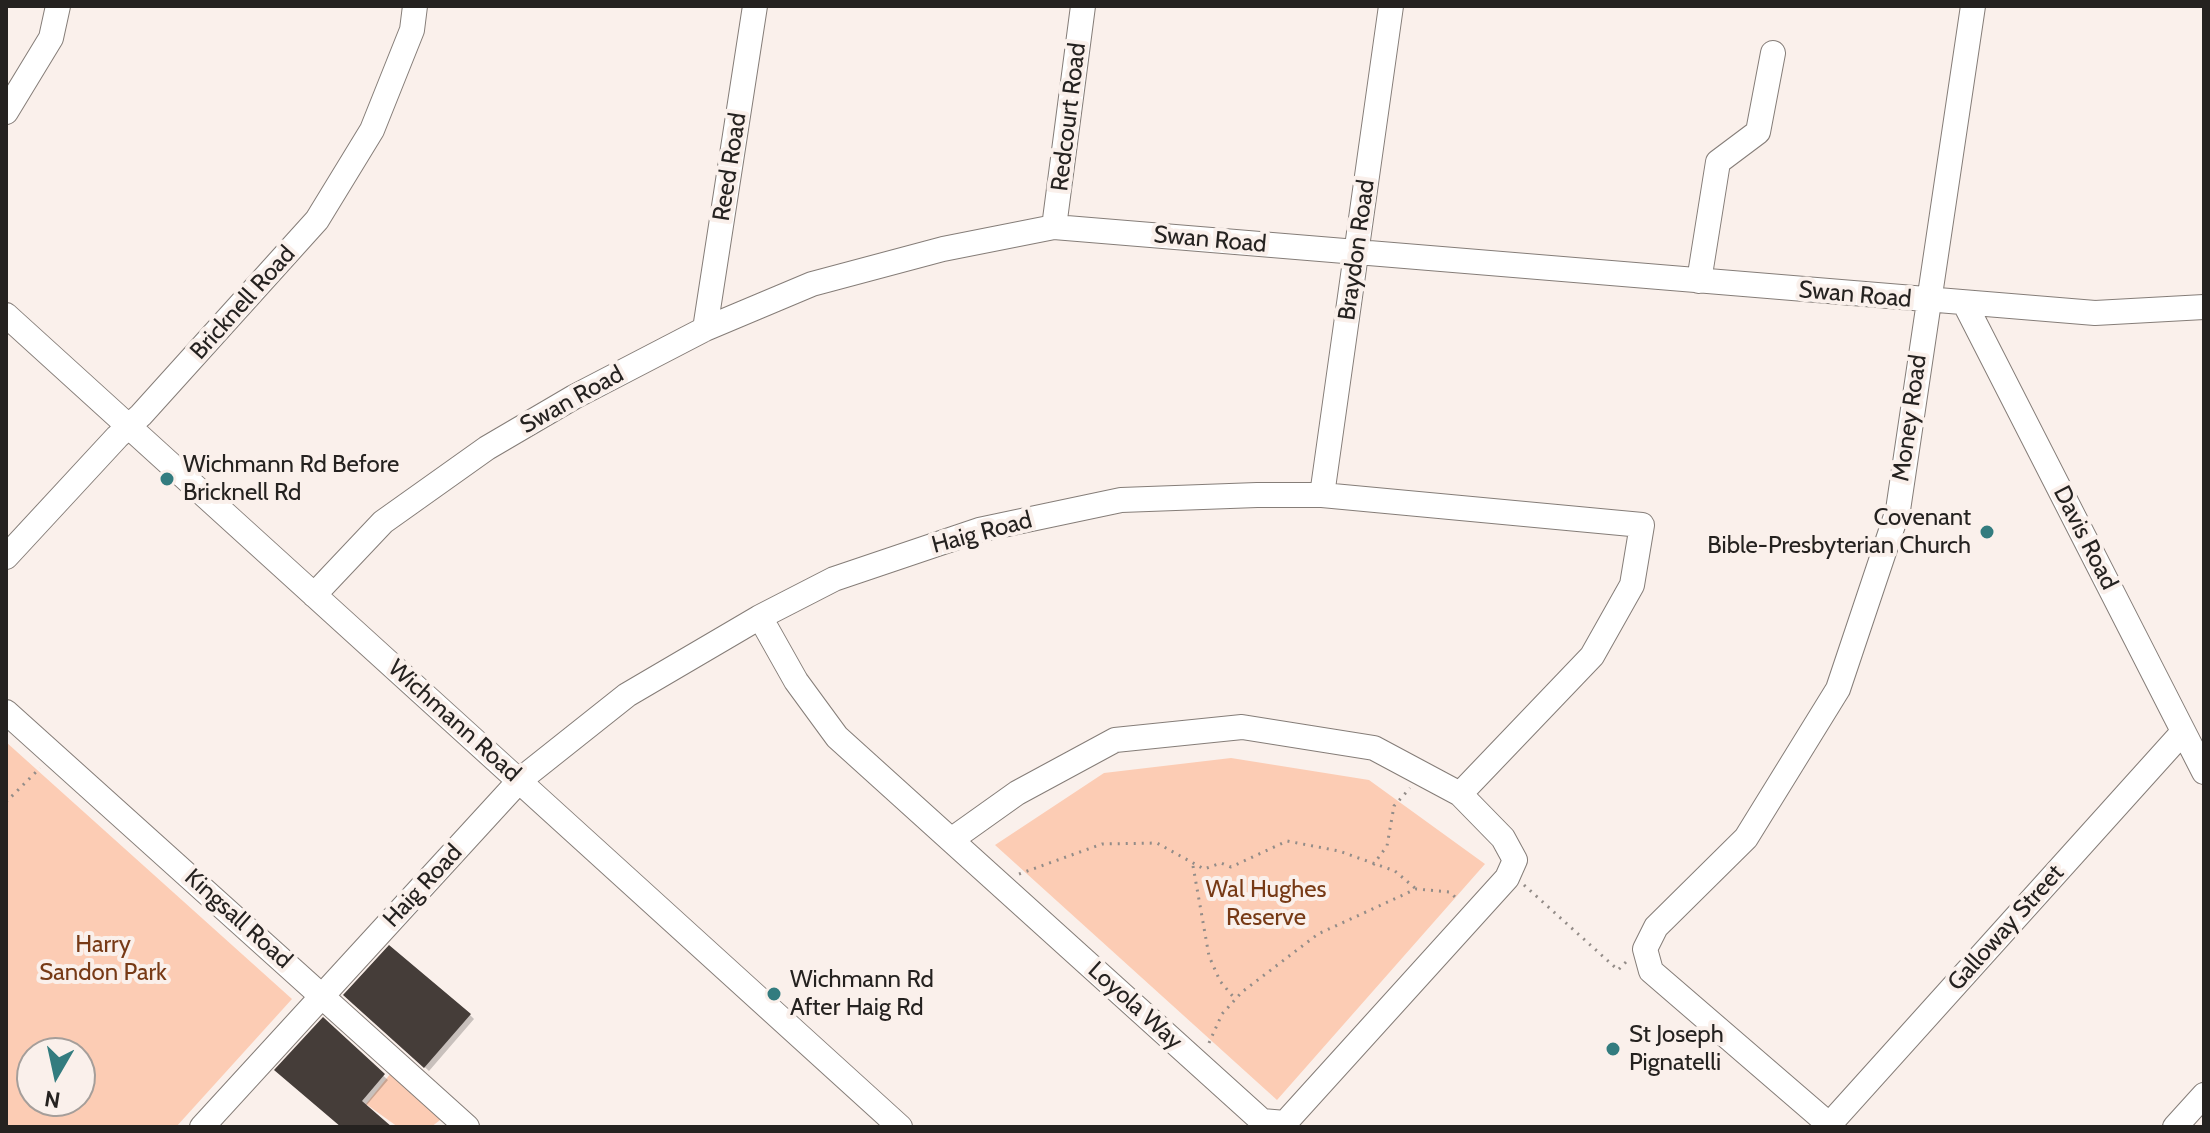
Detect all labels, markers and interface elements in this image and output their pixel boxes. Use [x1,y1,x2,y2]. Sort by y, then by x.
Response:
street label: Redcourt Road [1046,41,1092,193]
street label: Reed Road [707,111,753,223]
street label: Braydon Road [1333,178,1381,322]
street label: Swan Road [1152,221,1268,259]
street label: Bricknell Road [184,240,302,366]
street label: Swan Road [1797,276,1913,314]
street label: Money Road [1887,353,1933,483]
street label: Swan Road [515,360,629,440]
place label: Wichmann Rd Before Bricknell Rd [183,451,399,507]
marker: Wichmann Rd Before Bricknell Rd [158,470,176,488]
street label: Davis Road [2047,481,2123,595]
place label: Covenant Bible-Presbyterian Church [1707,504,1971,560]
street label: Haig Road [929,506,1035,560]
marker: Covenant Bible-Presbyterian Church [1978,523,1996,541]
street label: Wichmann Road [382,654,526,788]
street label: Haig Road [377,839,469,933]
street label: Galloway Street [1942,859,2070,997]
street label: Kingsall Road [178,863,298,975]
park label: Wal Hughes Reserve [1206,876,1326,932]
park label: Harry Sandon Park [39,931,167,987]
street label: Loyola Way [1082,956,1188,1056]
place label: Wichmann Rd After Haig Rd [790,966,934,1022]
marker: Wichmann Rd After Haig Rd [765,985,783,1003]
place label: St Joseph Pignatelli [1629,1021,1724,1077]
north arrow [16,1037,96,1117]
marker: St Joseph Pignatelli [1604,1040,1622,1058]
text: N [43,1085,62,1114]

